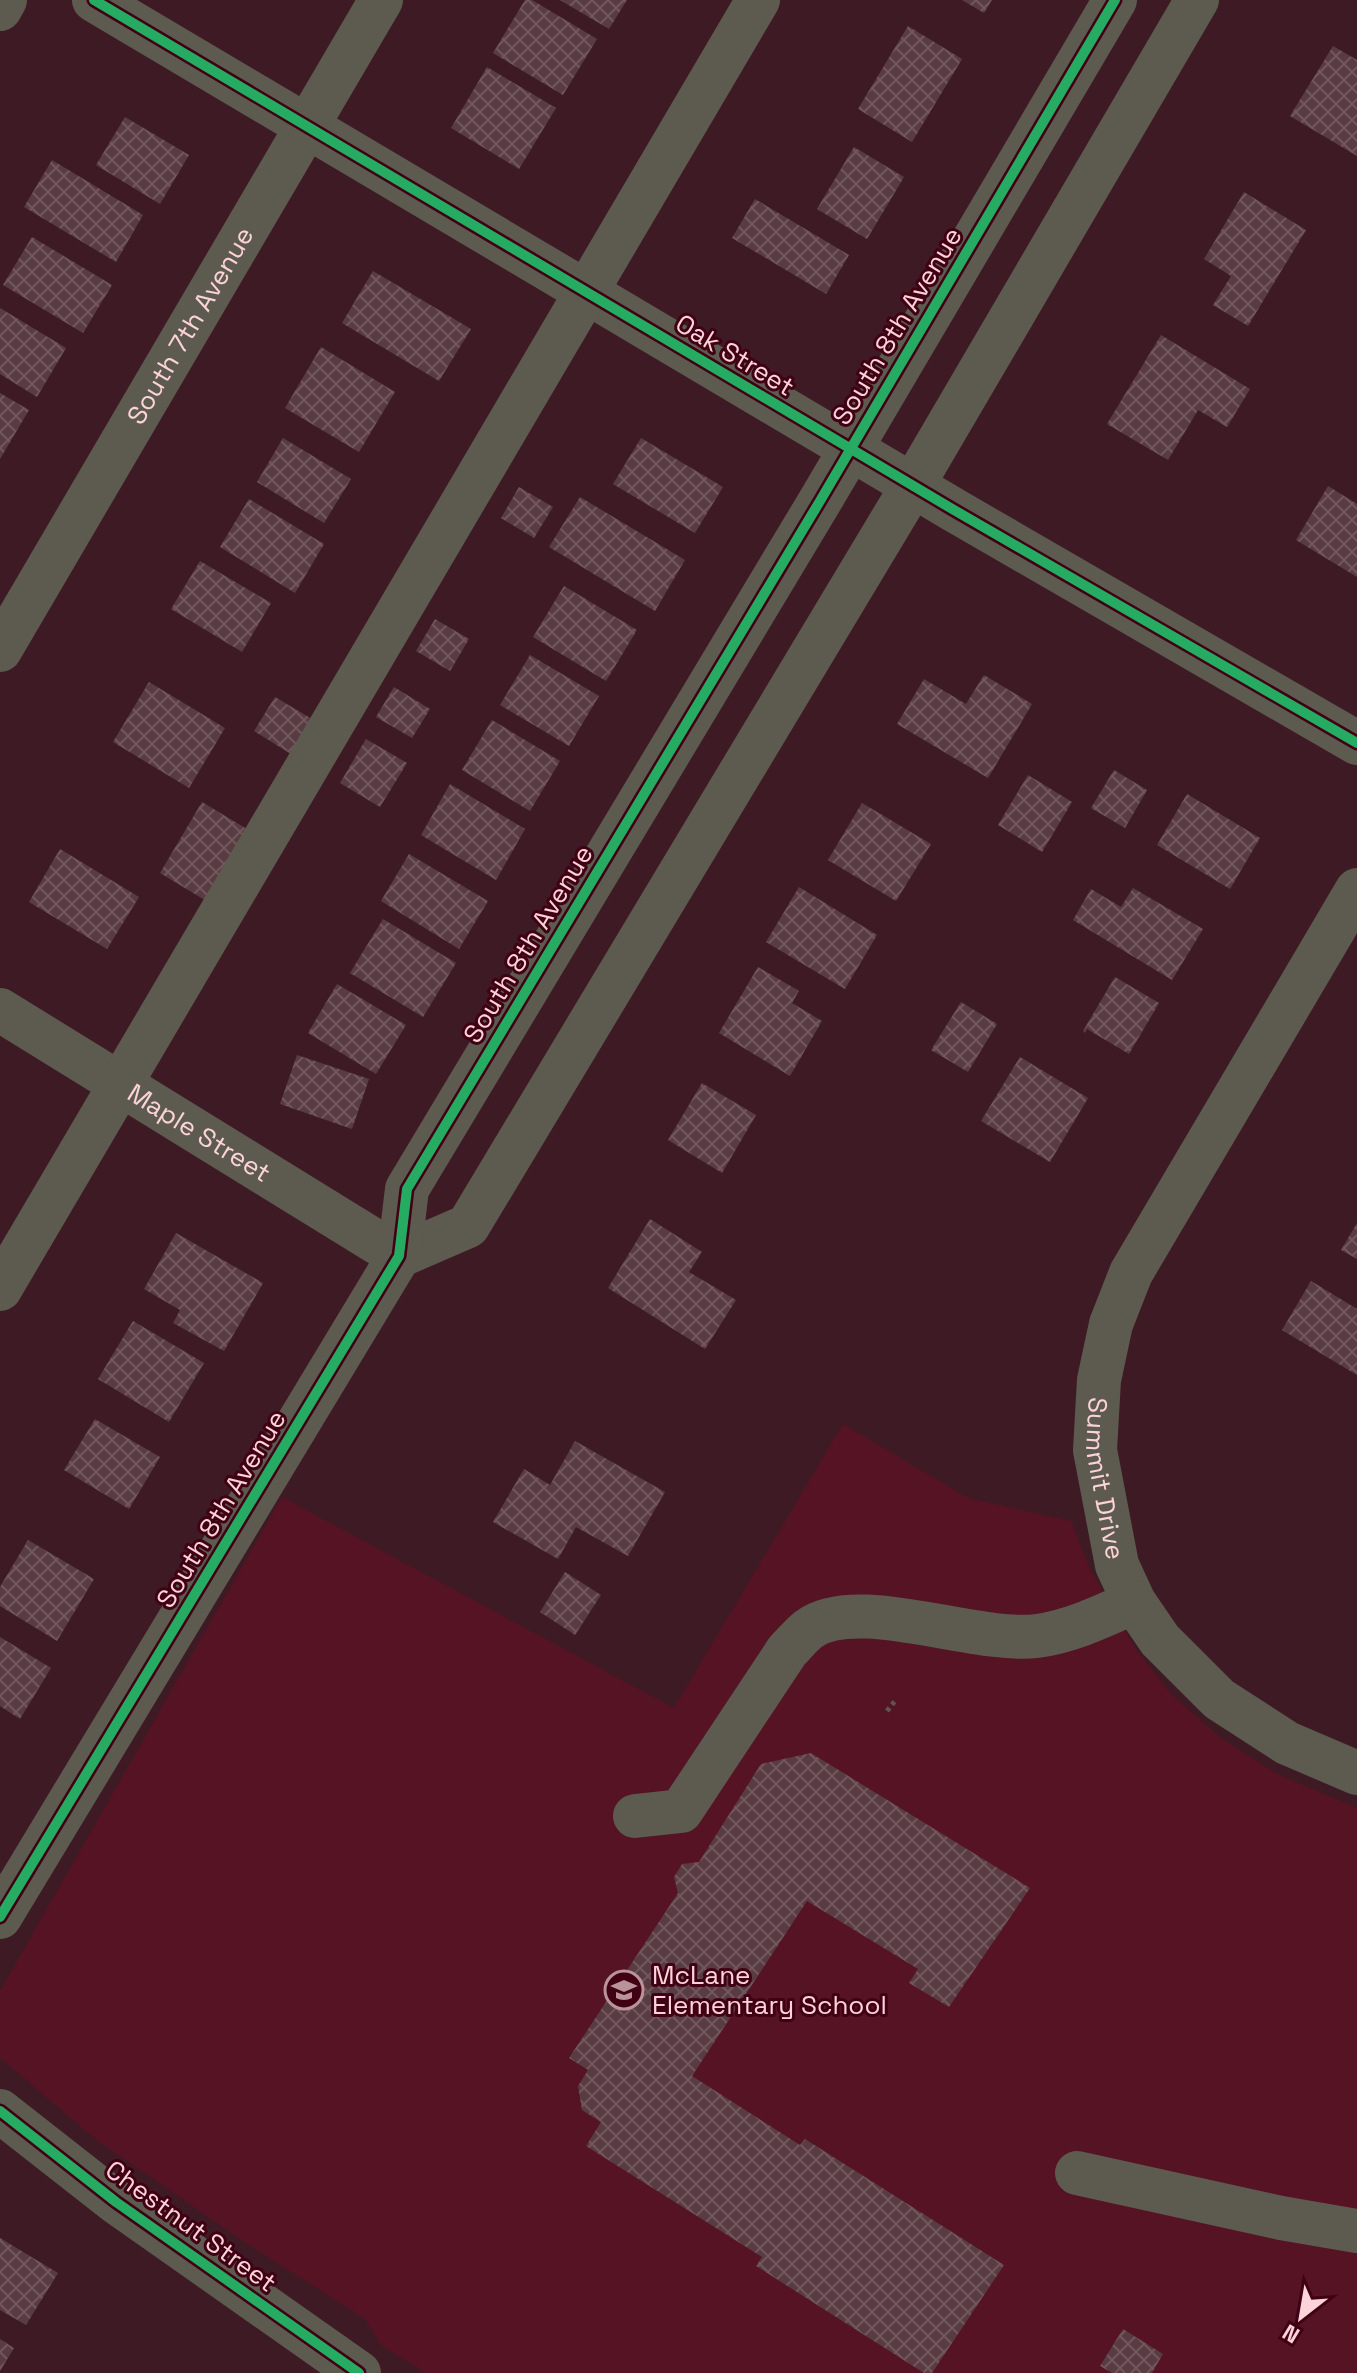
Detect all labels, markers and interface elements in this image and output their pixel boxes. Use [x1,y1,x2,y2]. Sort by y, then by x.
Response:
street label: South 7th Avenue [119,221,261,431]
street label: South 8th Avenue [825,221,969,431]
street label: Oak Street [669,306,801,404]
street label: South 8th Avenue [456,839,600,1049]
street label: Maple Street [121,1076,277,1190]
street label: Summit Drive [1078,1396,1133,1562]
street label: South 8th Avenue [149,1404,293,1614]
place label: McLane Elementary School [652,1958,887,2022]
school or university icon: McLane Elementary School [603,1969,645,2011]
street label: Chestnut Street [99,2153,283,2299]
north arrow [1261,2277,1341,2357]
text: N [1277,2318,1304,2350]

